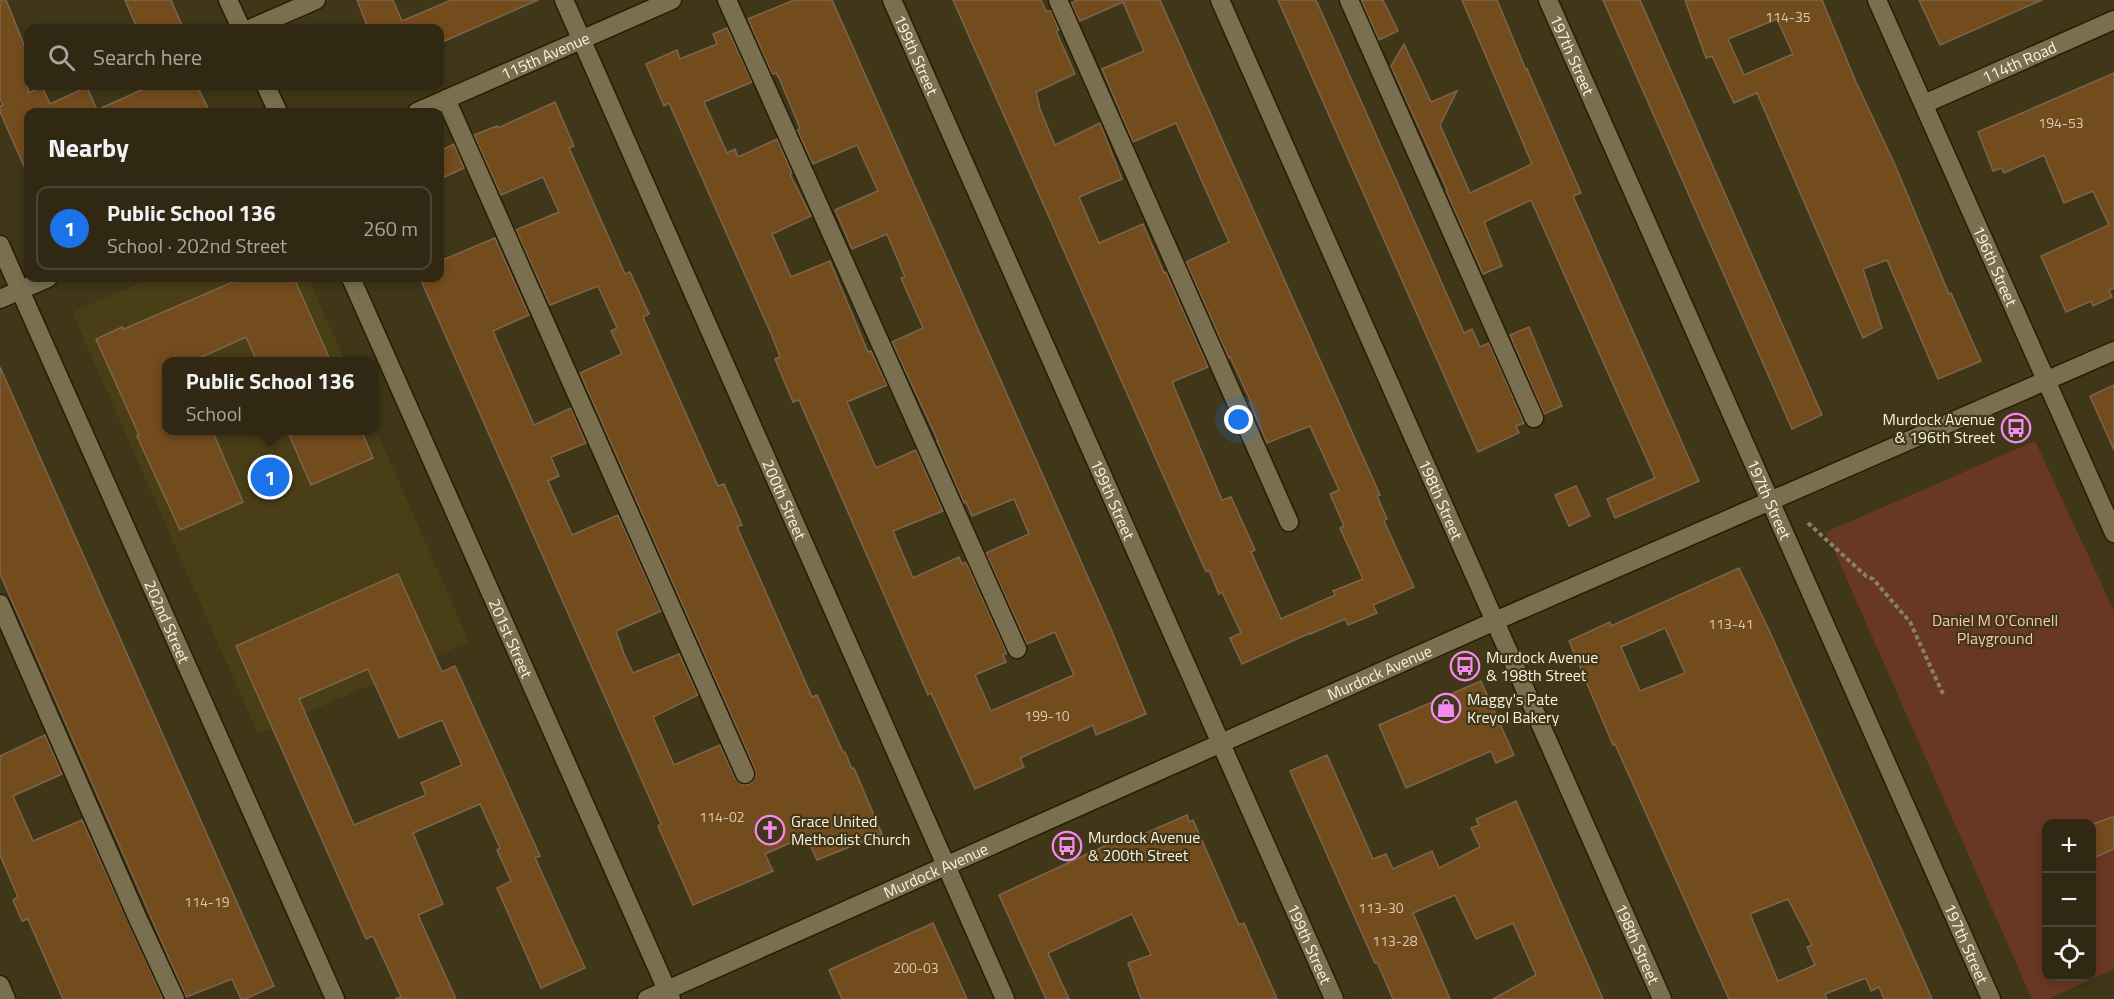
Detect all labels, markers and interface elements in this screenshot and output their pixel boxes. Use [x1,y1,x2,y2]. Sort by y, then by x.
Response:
house number: 114-35 [1765,6,1811,27]
street label: 199th Street [888,11,945,99]
street label: 197th Street [1544,11,1601,99]
search box [24,24,444,90]
street label: 115th Avenue [497,26,593,86]
street label: 114th Road [1978,35,2060,89]
text: Search here [93,40,202,74]
icon: search [45,41,78,74]
house number: 194-53 [2038,112,2084,133]
text: Nearby [48,128,129,167]
text: Public School 136 [107,196,275,230]
text: 1 [64,213,75,244]
text: 260 m [363,213,418,244]
street label: 196th Street [1967,222,2024,310]
text: School · 202nd Street [107,230,287,261]
popup [162,357,378,435]
text: Public School 136 [186,364,354,398]
text: School [186,398,242,429]
your location [1224,405,1253,434]
place label: Murdock Avenue & 196th Street [1883,407,1995,449]
bus stop icon: Murdock Avenue & 196th Street [2000,412,2032,444]
pin: 1 [250,454,290,500]
street label: 200th Street [756,455,813,544]
street label: 199th Street [1085,455,1141,544]
street label: 198th Street [1413,455,1469,544]
street label: 197th Street [1741,455,1798,544]
street label: 202nd Street [138,576,196,667]
street label: 201st Street [483,594,539,682]
park label: Daniel M O'Connell Playground [1932,608,2058,650]
house number: 113-41 [1708,613,1754,634]
street label: Murdock Avenue [1323,639,1436,706]
place label: Murdock Avenue & 198th Street [1486,645,1598,687]
bus stop icon: Murdock Avenue & 198th Street [1449,650,1481,682]
place label: Maggy's Pate Kreyol Bakery [1467,687,1560,729]
shop icon: Maggy's Pate Kreyol Bakery [1430,692,1462,724]
house number: 199-10 [1024,705,1070,726]
house number: 114-02 [699,806,745,827]
place label: Grace United Methodist Church [791,809,910,851]
church icon: Grace United Methodist Church [754,814,786,846]
map controls [2042,819,2096,981]
button: + [2042,819,2096,873]
place label: Murdock Avenue & 200th Street [1088,825,1200,867]
bus stop icon: Murdock Avenue & 200th Street [1051,830,1083,862]
street label: Murdock Avenue [879,836,992,904]
button: − [2042,873,2096,927]
house number: 114-19 [184,891,230,912]
house number: 113-30 [1358,897,1404,918]
street label: 197th Street [1938,899,1995,988]
street label: 199th Street [1281,900,1338,988]
street label: 198th Street [1609,900,1666,988]
button: locate [2042,927,2096,981]
house number: 113-28 [1372,930,1418,951]
house number: 200-03 [893,957,939,978]

